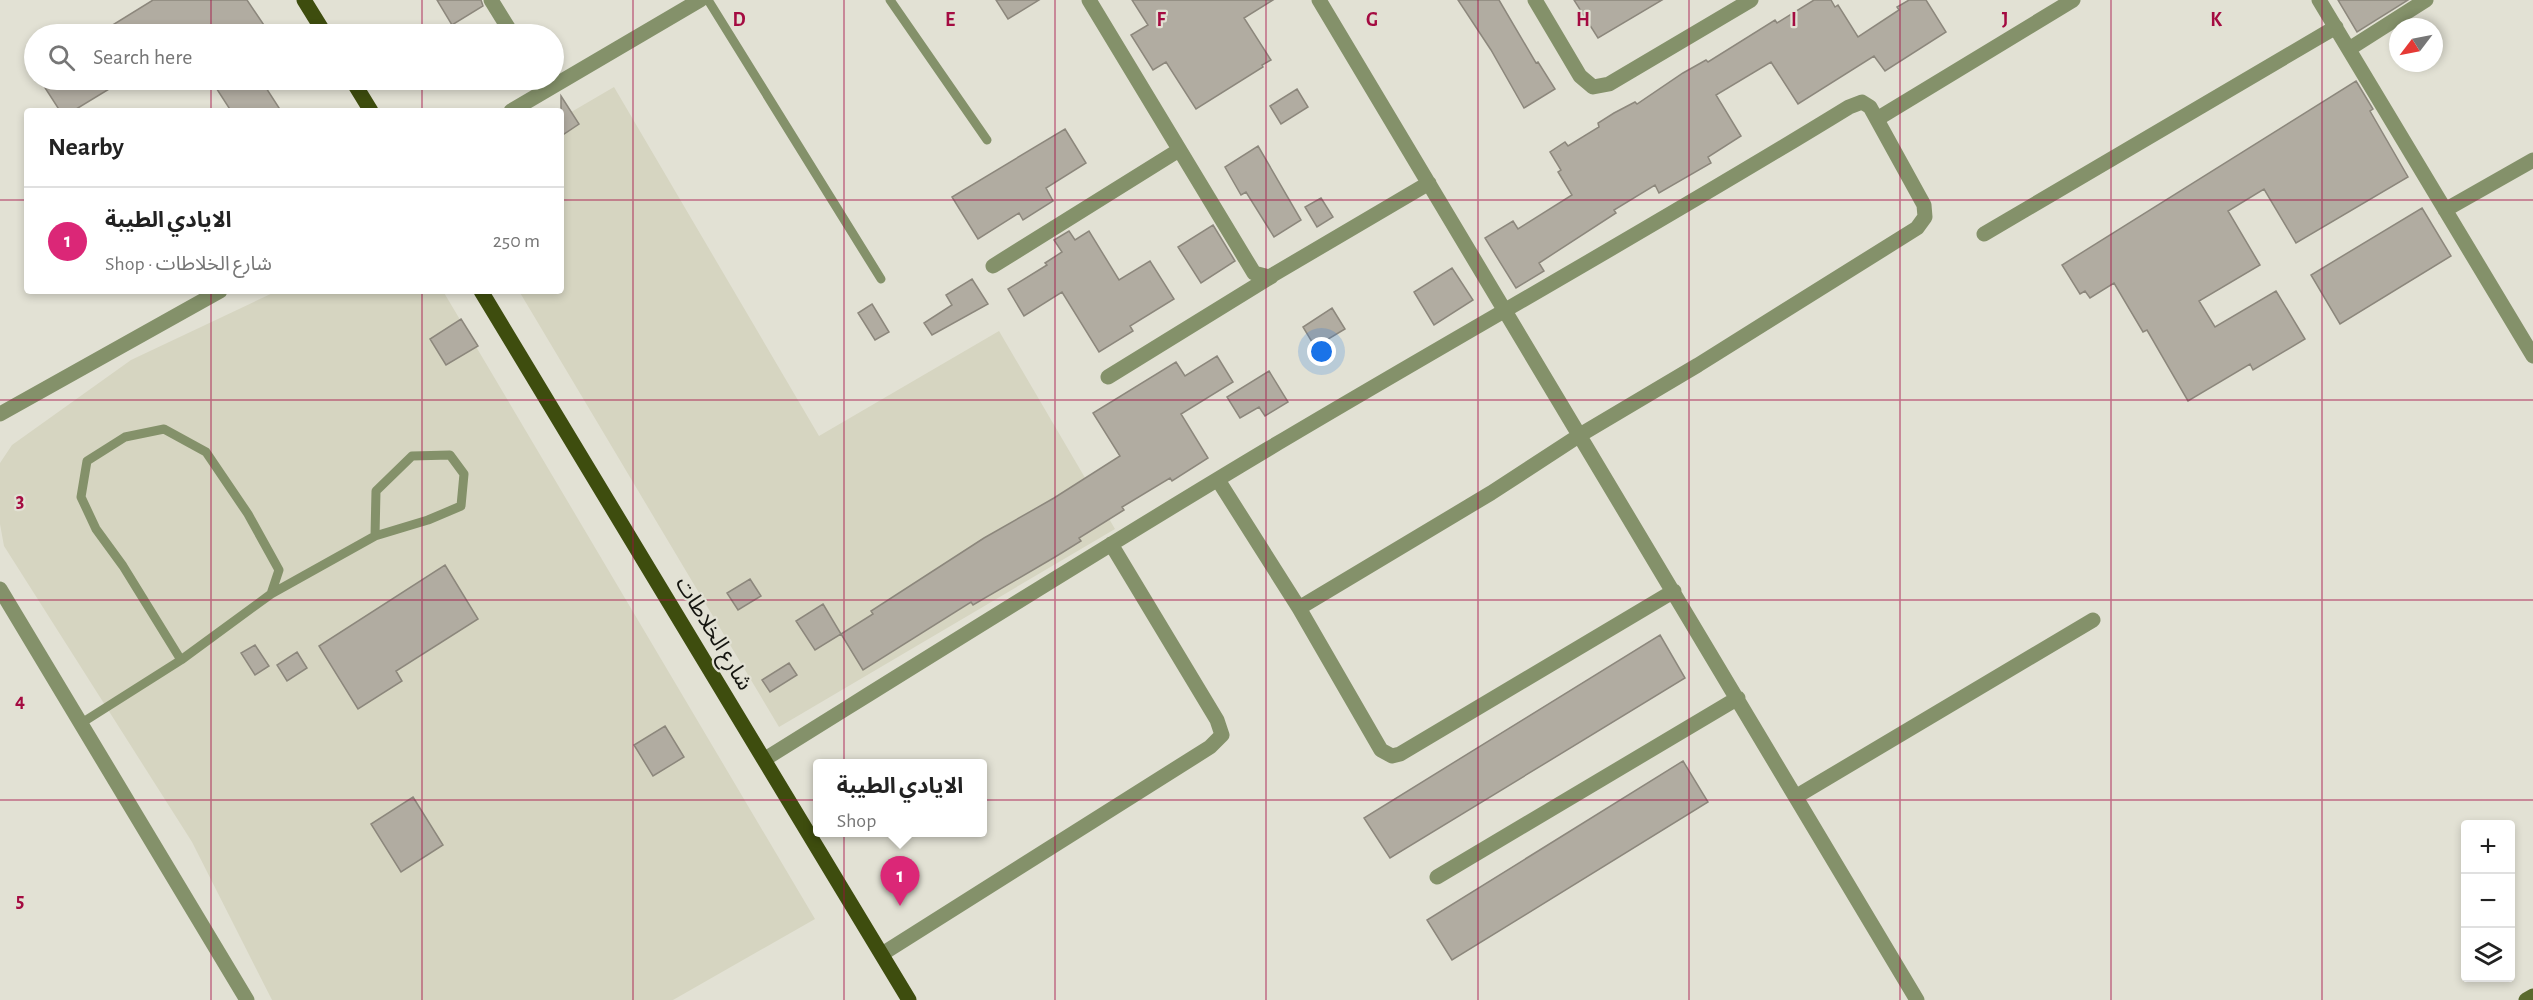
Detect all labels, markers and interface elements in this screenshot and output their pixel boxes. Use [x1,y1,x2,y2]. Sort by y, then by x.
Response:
text: D [732,10,746,30]
text: E [945,10,955,30]
text: F [1156,10,1166,30]
text: G [1366,10,1378,30]
text: H [1576,10,1590,30]
text: I [1791,10,1797,30]
text: J [2002,10,2008,30]
text: K [2210,10,2222,30]
north arrow [2389,18,2443,72]
search box [24,24,564,90]
icon: search [45,41,78,74]
text: Search here [93,46,192,68]
text: Nearby [48,134,124,160]
text: الايادي الطيبة [105,209,232,231]
text: 1 [64,231,71,251]
text: 250 m [493,231,540,251]
text: Shop · شارع الخلاطات [105,254,272,274]
your location [1307,337,1336,366]
text: 3 [16,491,24,511]
street label: شارع الخلاطات [668,573,756,697]
text: 4 [15,691,25,711]
popup [813,759,987,837]
text: الايادي الطيبة [837,775,963,797]
text: Shop [837,811,876,831]
map controls [2461,820,2515,982]
button: + [2461,820,2515,874]
pin: 1 [880,856,920,906]
button: − [2461,874,2515,928]
text: 5 [16,891,24,911]
button: layers [2461,928,2515,982]

